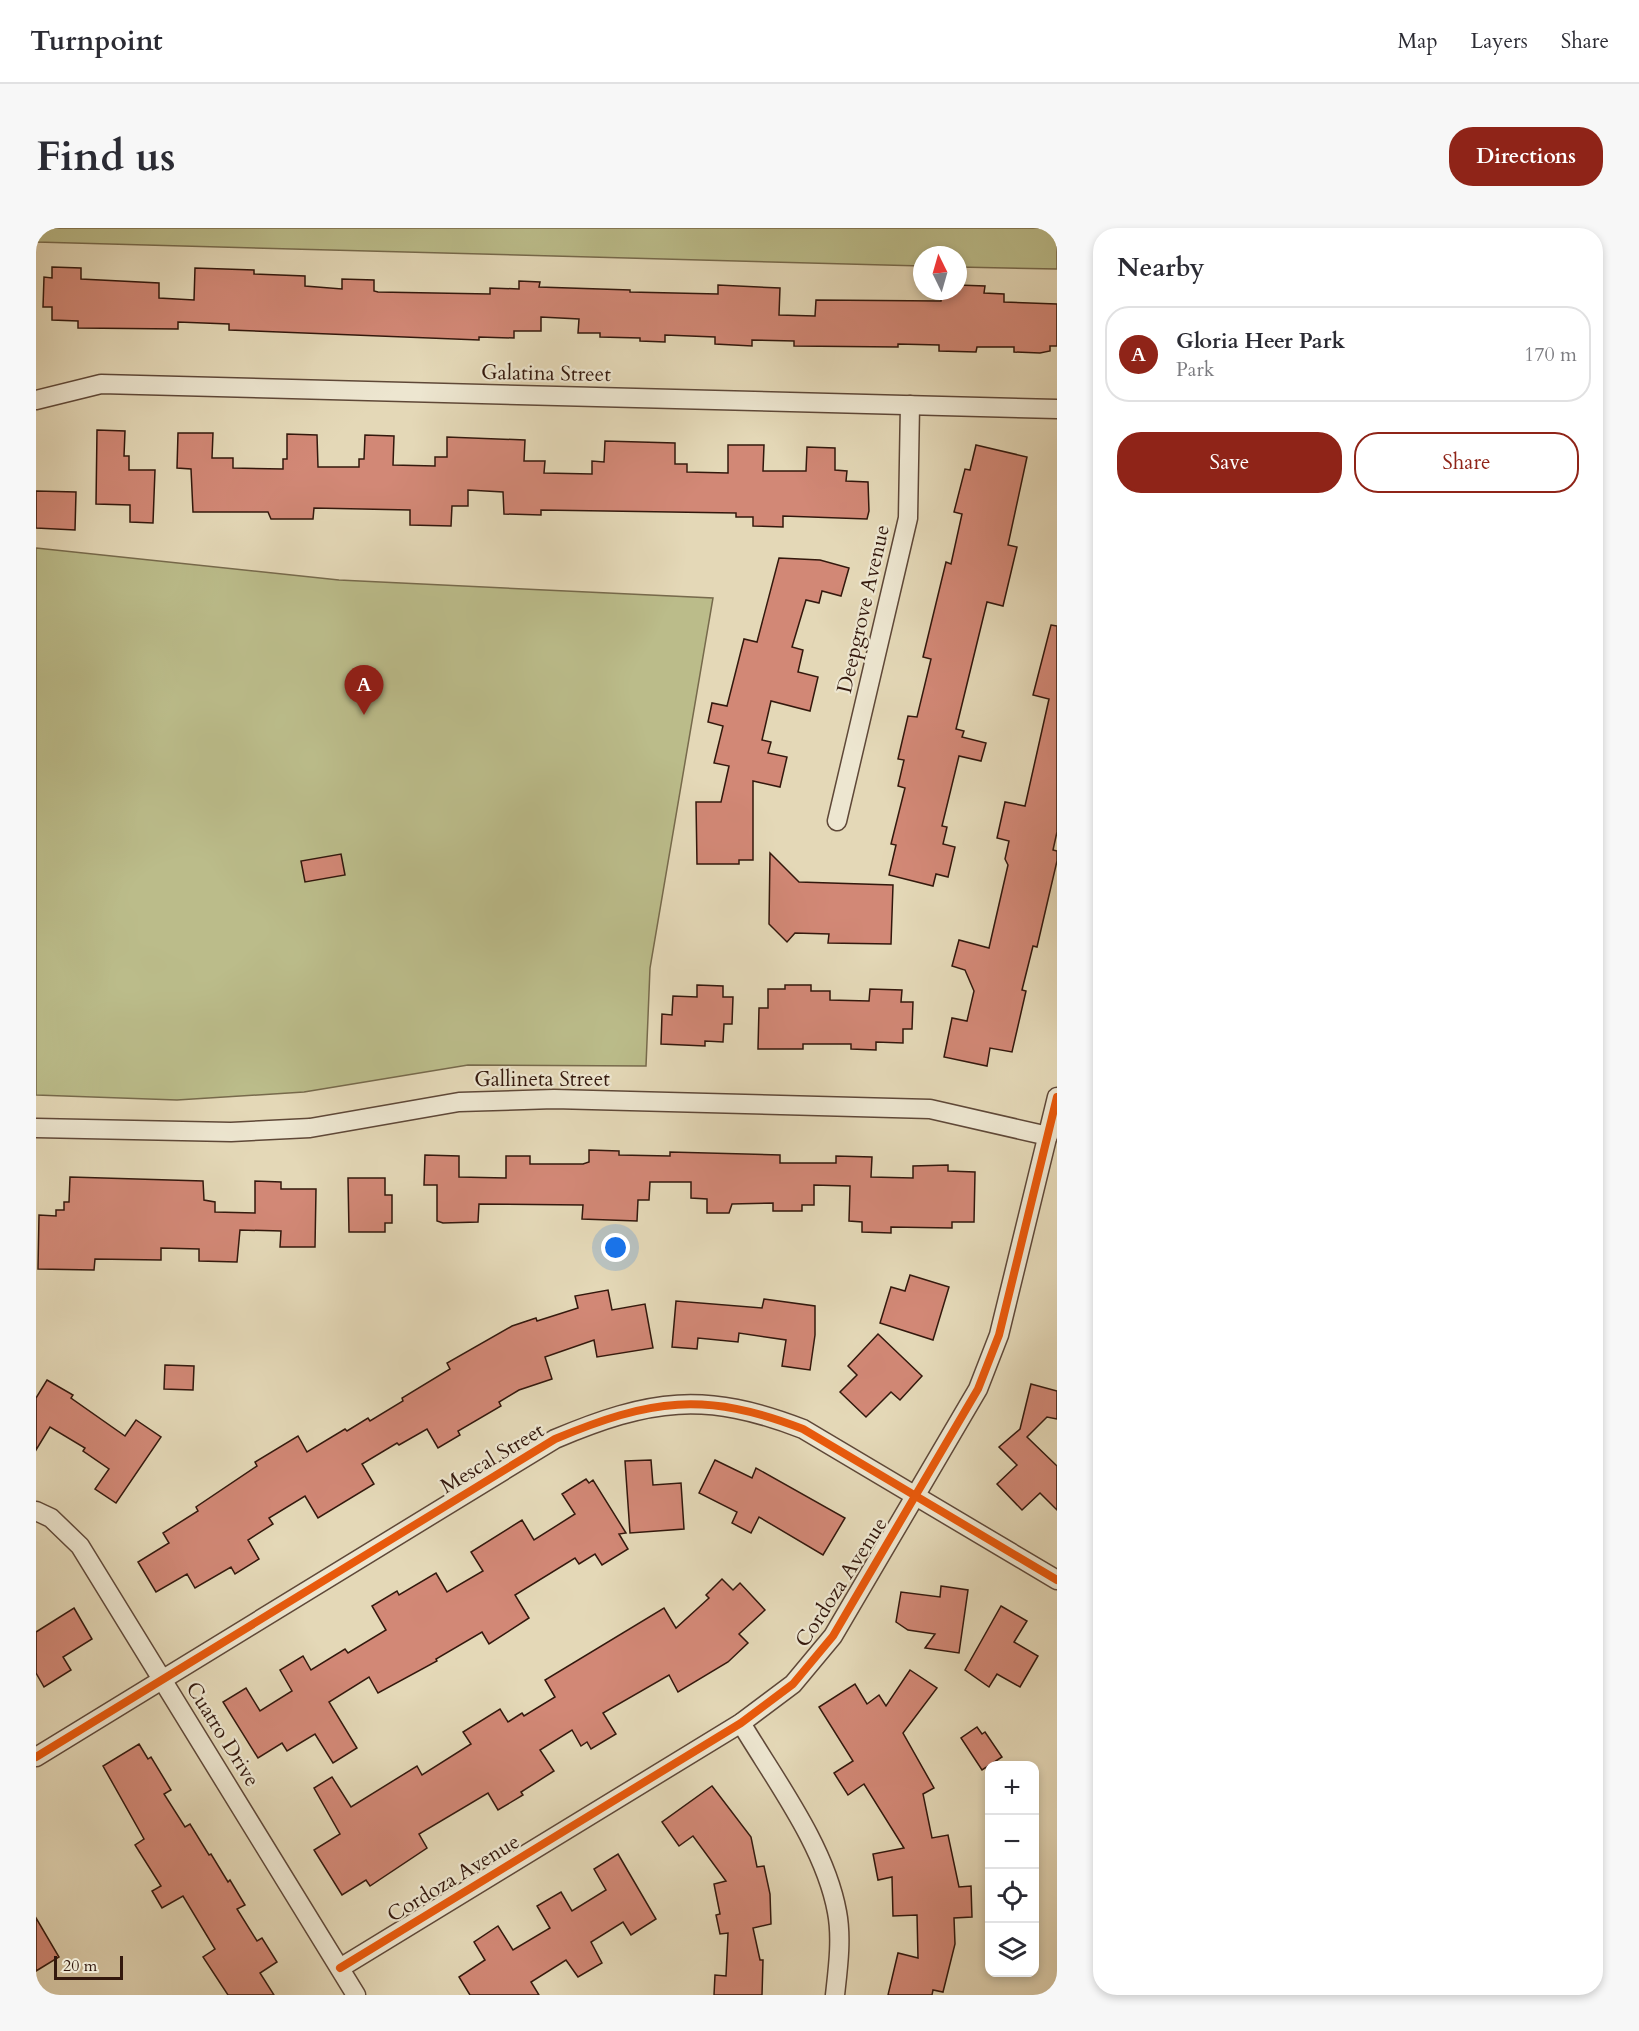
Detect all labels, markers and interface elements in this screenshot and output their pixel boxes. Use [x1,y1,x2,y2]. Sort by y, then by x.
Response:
text: Turnpoint [30,22,163,60]
text: Map [1398,27,1438,56]
text: Layers [1471,27,1528,56]
text: Share [1561,27,1609,56]
button: Directions [1449,127,1603,186]
text: Find us [36,128,176,185]
north arrow [913,246,967,300]
text: Nearby [1117,250,1205,285]
text: Gloria Heer Park [1176,326,1345,356]
text: A [1131,341,1146,368]
text: 170 m [1524,341,1577,368]
text: Park [1176,356,1214,383]
street label: Galatina Street [481,358,612,389]
button: Save [1117,432,1342,493]
button: Share [1354,432,1579,493]
street label: Deepgrove Avenue [830,522,897,696]
pin: A [344,666,384,715]
street label: Gallineta Street [474,1065,610,1094]
your location [601,1233,630,1262]
street label: Mescal Street [435,1416,550,1501]
street label: Cordoza Avenue [788,1512,894,1653]
street label: Cuatro Drive [179,1676,266,1792]
map controls [985,1761,1039,1977]
button: + [985,1761,1039,1815]
button: − [985,1815,1039,1869]
street label: Cordoza Avenue [382,1827,525,1929]
button: locate [985,1869,1039,1923]
button: layers [985,1923,1039,1977]
scale bar [54,1953,123,1980]
text: 20 m [63,1955,97,1977]

